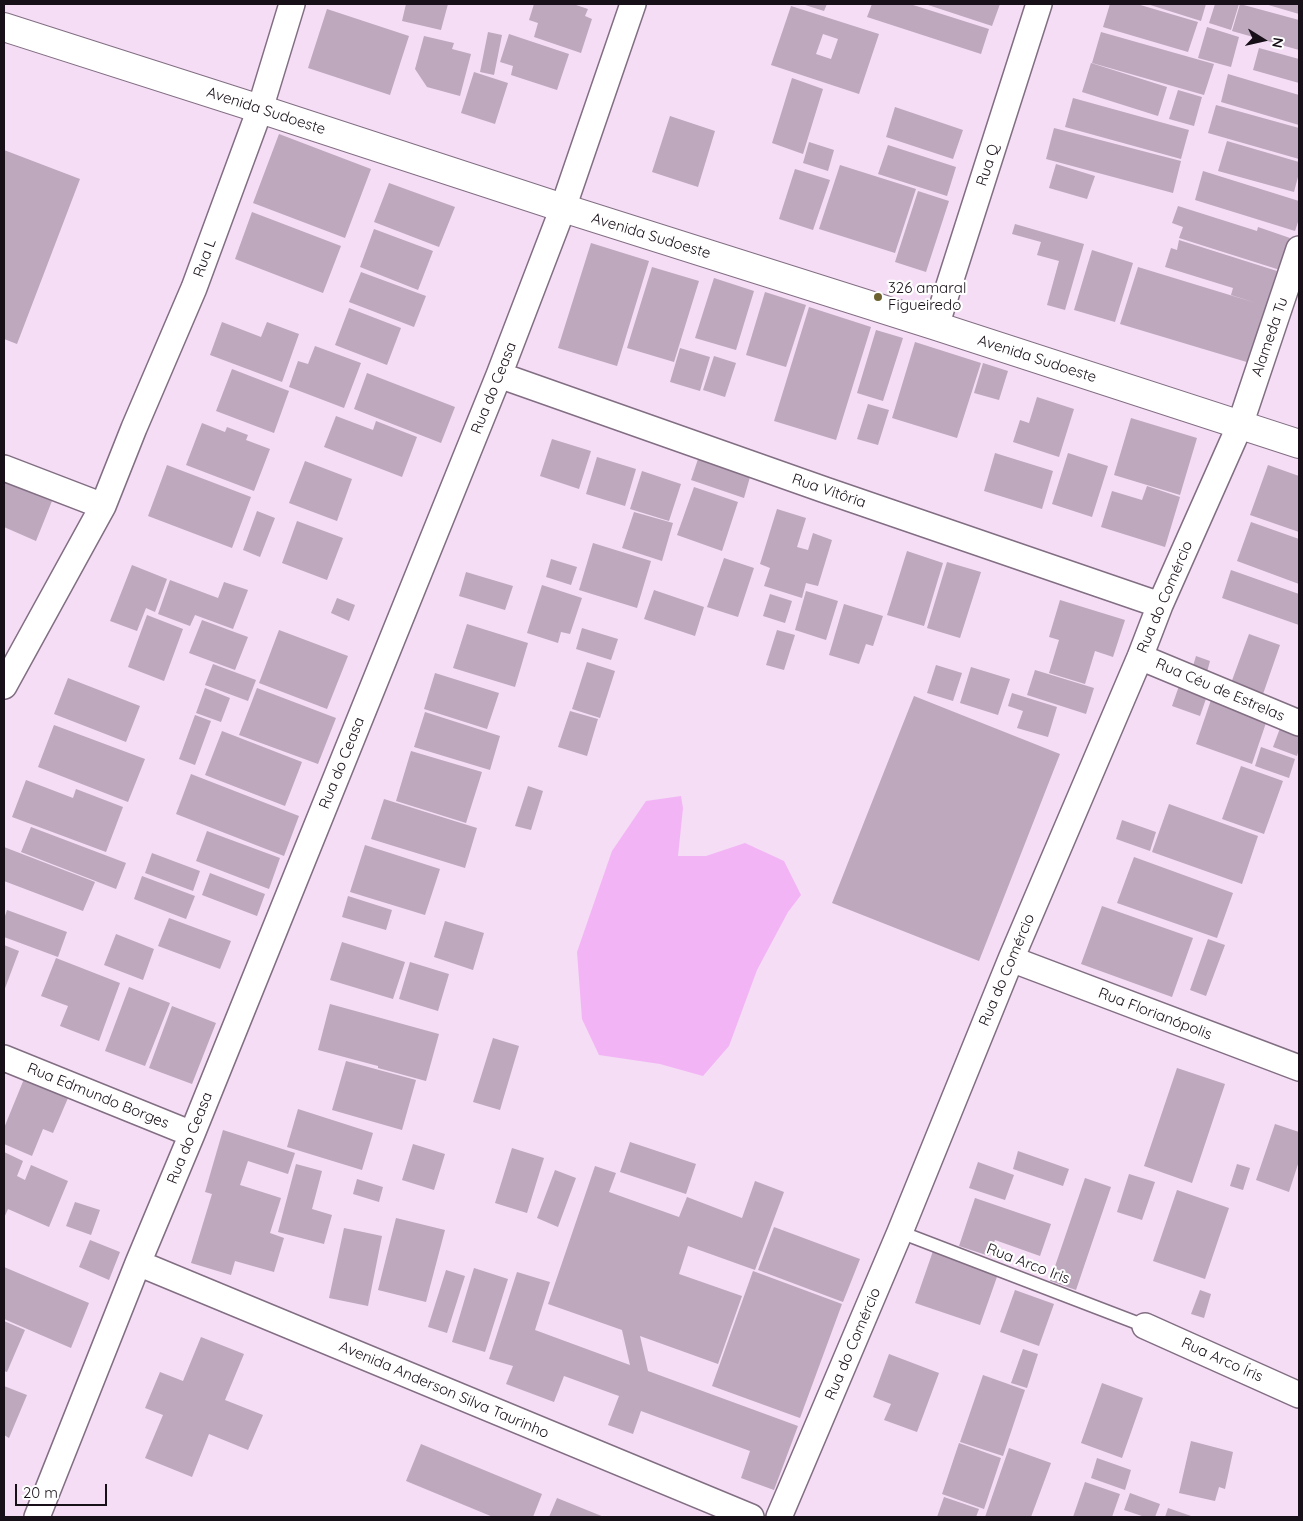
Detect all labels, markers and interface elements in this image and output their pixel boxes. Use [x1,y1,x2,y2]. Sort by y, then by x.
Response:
north arrow [1238,15,1288,65]
text: N [1268,36,1288,49]
street label: Avenida Sudoeste [204,83,328,139]
street label: Rua Q [973,142,1003,188]
street label: Avenida Sudoeste [589,209,713,263]
street label: Rua L [190,236,220,280]
place label: 326 amaral Figueiredo [888,279,966,314]
marker: 326 amaral Figueiredo [872,291,884,303]
street label: Alameda Tu [1248,295,1292,379]
street label: Avenida Sudoeste [975,331,1099,387]
street label: Rua do Ceasa [467,339,521,437]
street label: Rua Vitôria [790,470,868,512]
street label: Rua do Comércio [1133,538,1197,656]
street label: Rua Céu de Estrelas [1153,655,1287,725]
street label: Rua do Ceasa [315,714,369,812]
street label: Rua do Comércio [975,911,1039,1029]
street label: Rua Florianópolis [1096,984,1214,1044]
street label: Rua Edmundo Borges [25,1059,171,1133]
street label: Rua do Ceasa [163,1089,217,1187]
street label: Rua Arco Iris [984,1240,1072,1288]
street label: Rua do Comércio [821,1285,885,1403]
street label: Rua Arco Íris [1178,1334,1266,1386]
street label: Avenida Anderson Silva Taurinho [336,1337,552,1443]
scale bar [18,1474,110,1506]
text: 20 m [23,1483,58,1502]

